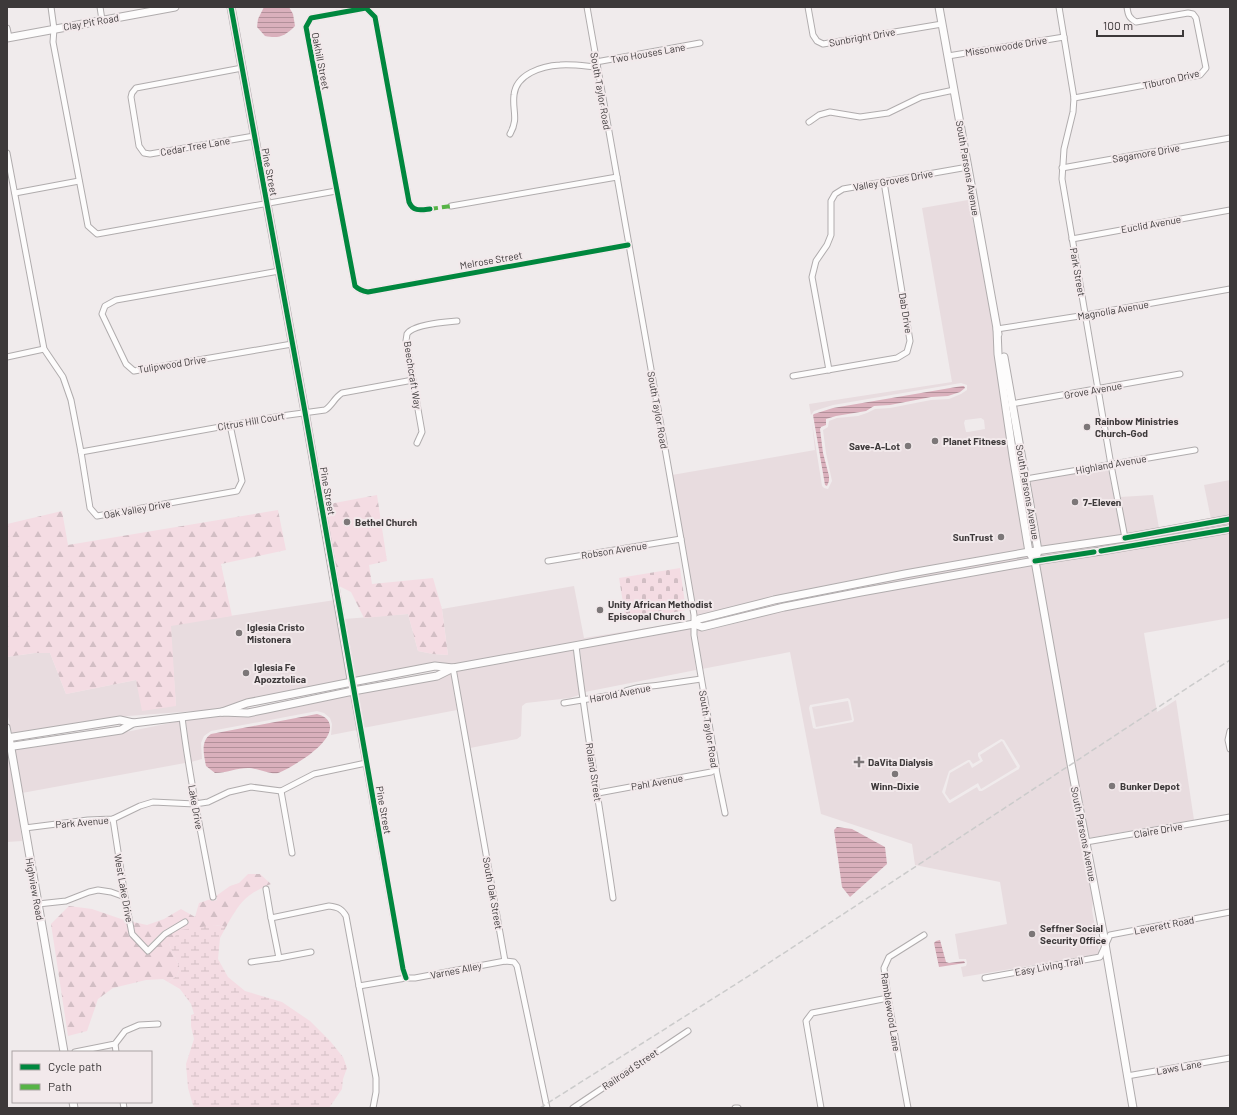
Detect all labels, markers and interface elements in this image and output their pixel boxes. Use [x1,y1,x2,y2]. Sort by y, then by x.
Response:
street label: Clay Pit Road [62,11,120,33]
scale bar [1097,12,1183,38]
text: 100 m [1103,18,1133,32]
street label: Sunbright Drive [828,25,896,49]
street label: Oakhill Street [310,31,333,91]
street label: Missonwoode Drive [964,34,1048,58]
street label: Two Houses Lane [610,41,686,65]
street label: South Taylor Road [588,51,614,131]
street label: Tiburon Drive [1142,67,1200,91]
street label: South Parsons Avenue [954,119,982,217]
street label: Cedar Tree Lane [159,134,231,158]
street label: Sagamore Drive [1111,141,1181,165]
street label: Pine Street [259,147,281,197]
street label: Valley Groves Drive [852,167,934,193]
street label: Euclid Avenue [1120,213,1182,235]
street label: Park Street [1068,247,1088,297]
street label: Melrose Street [459,249,524,271]
street label: Dab Drive [897,292,915,334]
street label: Magnolia Avenue [1076,298,1150,322]
street label: Beechcraft Way [402,340,424,410]
street label: Tulipwood Drive [137,353,207,375]
street label: South Taylor Road [645,370,671,450]
street label: Grove Avenue [1063,379,1123,401]
street label: Citrus Hill Court [216,409,286,433]
place label: Rainbow Ministries Church-God [1095,415,1179,439]
marker: Rainbow Ministries Church-God [1082,422,1092,432]
place label: Planet Fitness [943,435,1006,447]
marker: Planet Fitness [930,436,940,446]
place label: Save-A-Lot [849,440,900,452]
marker: Save-A-Lot [903,441,913,451]
street label: South Parsons Avenue [1014,443,1042,541]
street label: Highland Avenue [1075,452,1147,476]
street label: Pine Street [318,466,338,516]
place label: 7-Eleven [1083,496,1121,508]
street label: Oak Valley Drive [103,497,171,521]
marker: 7-Eleven [1070,497,1080,507]
place label: Bethel Church [355,516,417,528]
marker: Bethel Church [342,517,352,527]
place label: SunTrust [953,531,993,543]
marker: SunTrust [996,532,1006,542]
street label: Robson Avenue [580,539,648,561]
place label: Unity African Methodist Episcopal Church [608,598,712,622]
marker: Unity African Methodist Episcopal Church [595,605,605,615]
place label: Iglesia Cristo Mistonera [247,621,305,645]
marker: Iglesia Cristo Mistonera [234,628,244,638]
place label: Iglesia Fe Apozztolica [254,661,306,685]
marker: Iglesia Fe Apozztolica [241,668,251,678]
street label: Harold Avenue [588,681,652,705]
street label: South Taylor Road [697,689,721,769]
street label: Roland Street [583,742,605,802]
marker: DaVita Dialysis [853,756,865,768]
place label: DaVita Dialysis [868,756,933,768]
marker: Winn-Dixie [890,769,900,779]
street label: Pahl Avenue [630,772,684,792]
place label: Winn-Dixie [871,780,920,792]
place label: Bunker Depot [1120,780,1180,792]
marker: Bunker Depot [1107,781,1117,791]
street label: Lake Drive [186,784,206,830]
street label: Pine Street [374,785,394,835]
street label: South Parsons Avenue [1069,785,1099,883]
street label: Park Avenue [55,814,109,830]
street label: Claire Drive [1133,820,1183,840]
street label: West Lake Drive [112,853,136,923]
street label: South Oak Street [481,856,505,930]
street label: Highview Road [24,857,46,921]
street label: Leverett Road [1133,913,1195,937]
place label: Seffner Social Security Office [1040,922,1107,946]
marker: Seffner Social Security Office [1027,929,1037,939]
street label: Easy Living Trail [1014,954,1084,978]
street label: Varnes Alley [429,959,483,981]
street label: Ramblewood Lane [879,972,903,1052]
street label: Railroad Street [600,1046,661,1092]
legend [12,1051,152,1103]
street label: Laws Lane [1155,1057,1203,1077]
text: Cycle path [48,1059,102,1073]
text: Path [48,1079,72,1093]

